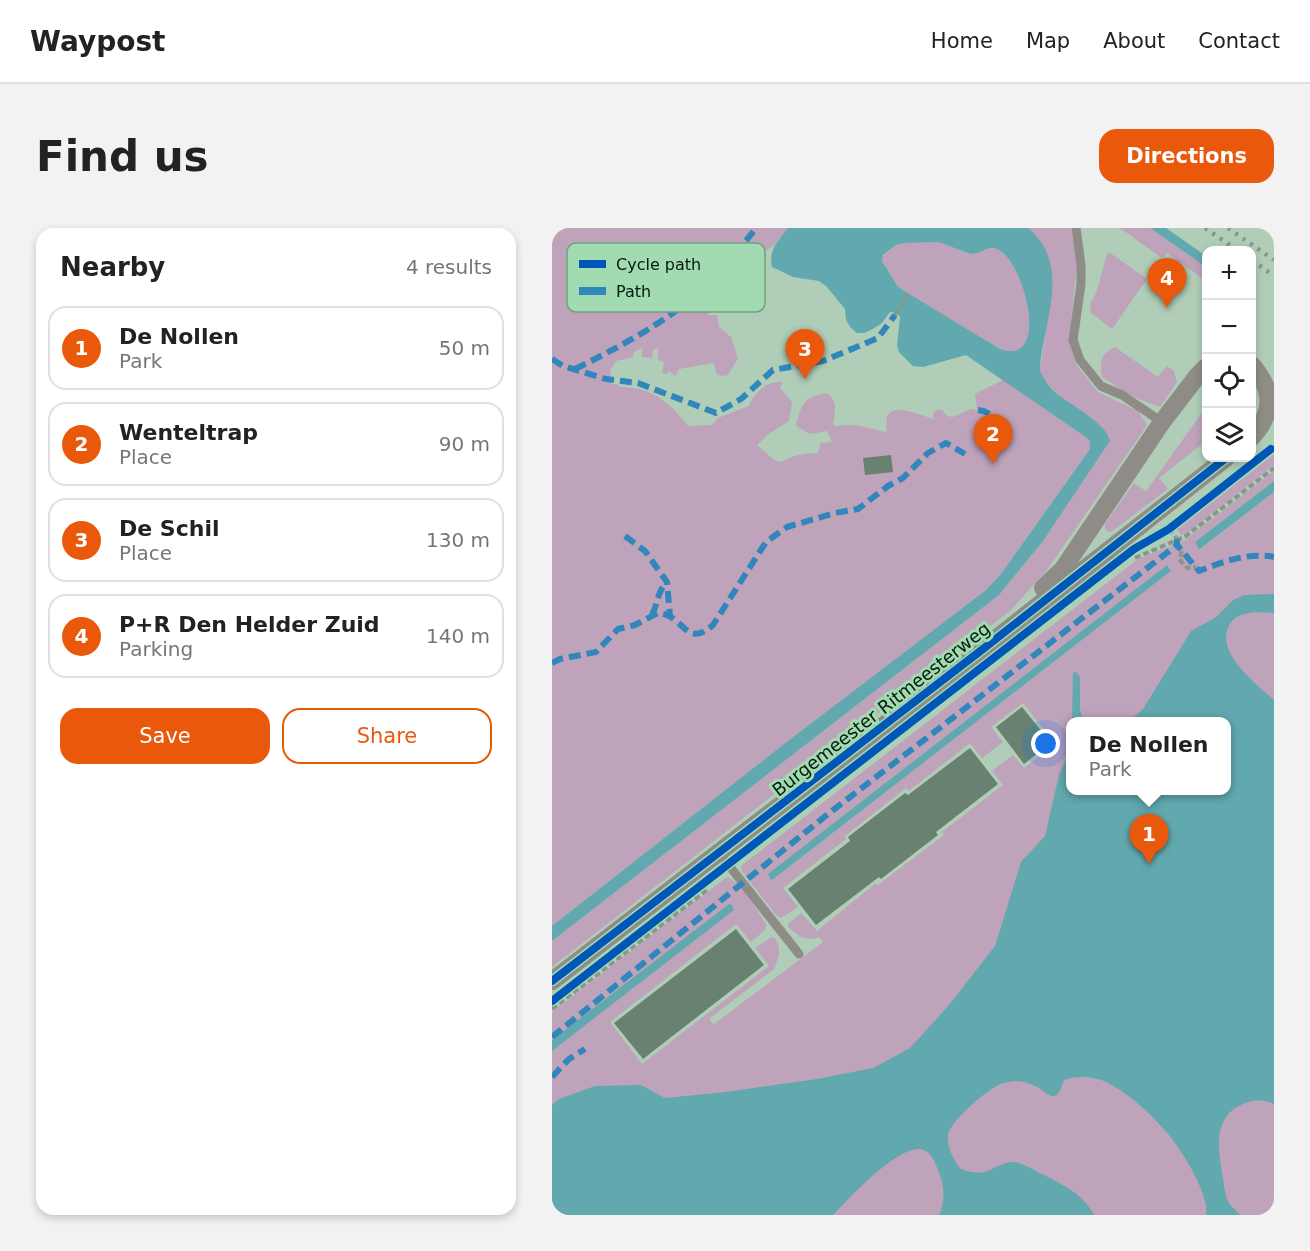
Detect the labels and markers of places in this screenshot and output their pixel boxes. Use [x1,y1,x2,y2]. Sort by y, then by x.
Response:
pin: 4 [1148,259,1186,308]
pin: 3 [786,330,824,379]
pin: 2 [974,414,1012,464]
pin: 1 [1130,814,1168,864]

